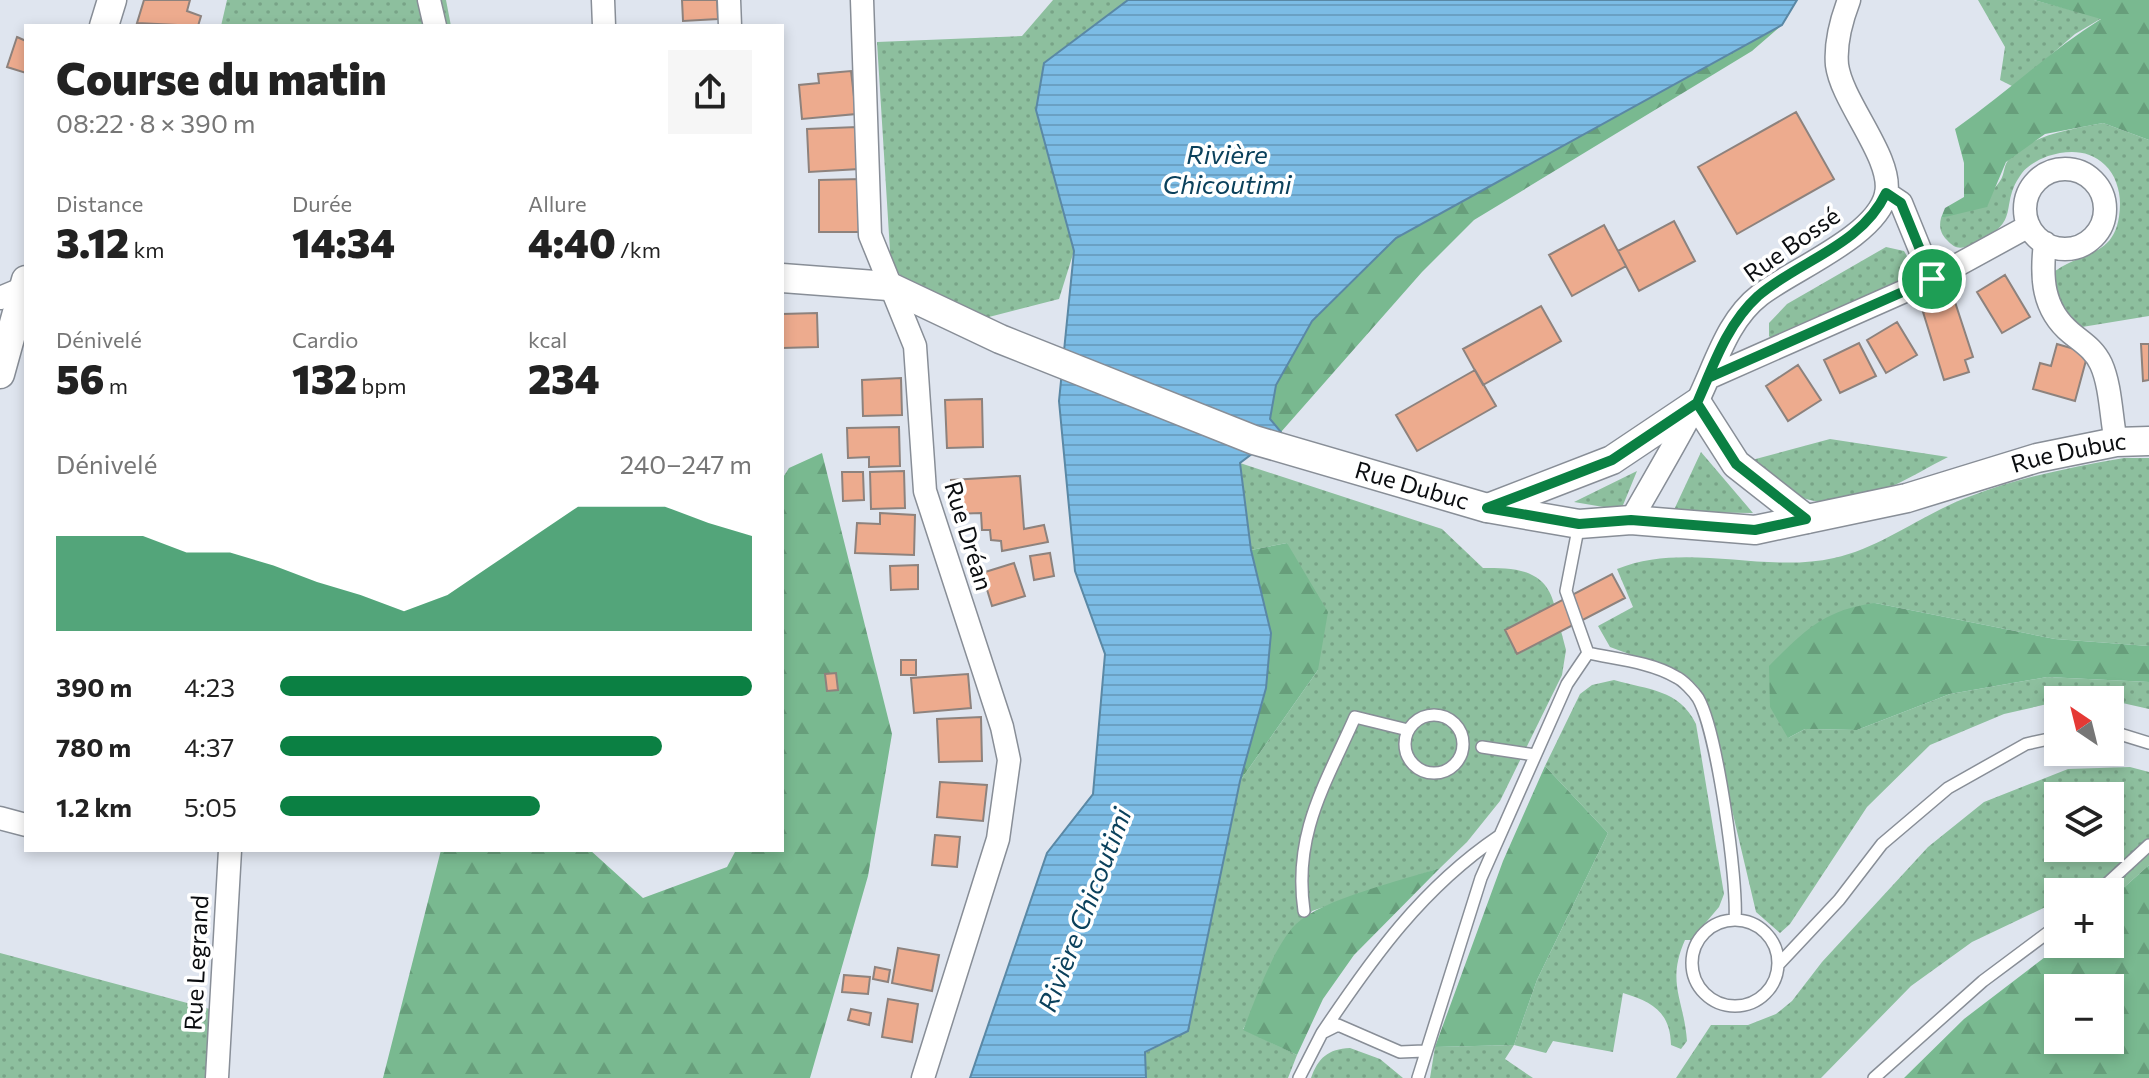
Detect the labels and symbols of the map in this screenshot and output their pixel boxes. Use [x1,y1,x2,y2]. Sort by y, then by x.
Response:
water label: Rivière Chicoutimi [1162,138,1293,199]
street label: Rue Bossé [1737,200,1845,287]
pin [1898,245,1966,313]
street label: Rue Dubuc [2007,426,2127,478]
street label: Rue Dubuc [1352,454,1473,515]
street label: Rue Dréan [939,478,1000,594]
north arrow [2044,686,2124,766]
water label: Rivière Chicoutimi [1031,802,1137,1016]
street label: Rue Legrand [177,894,214,1031]

